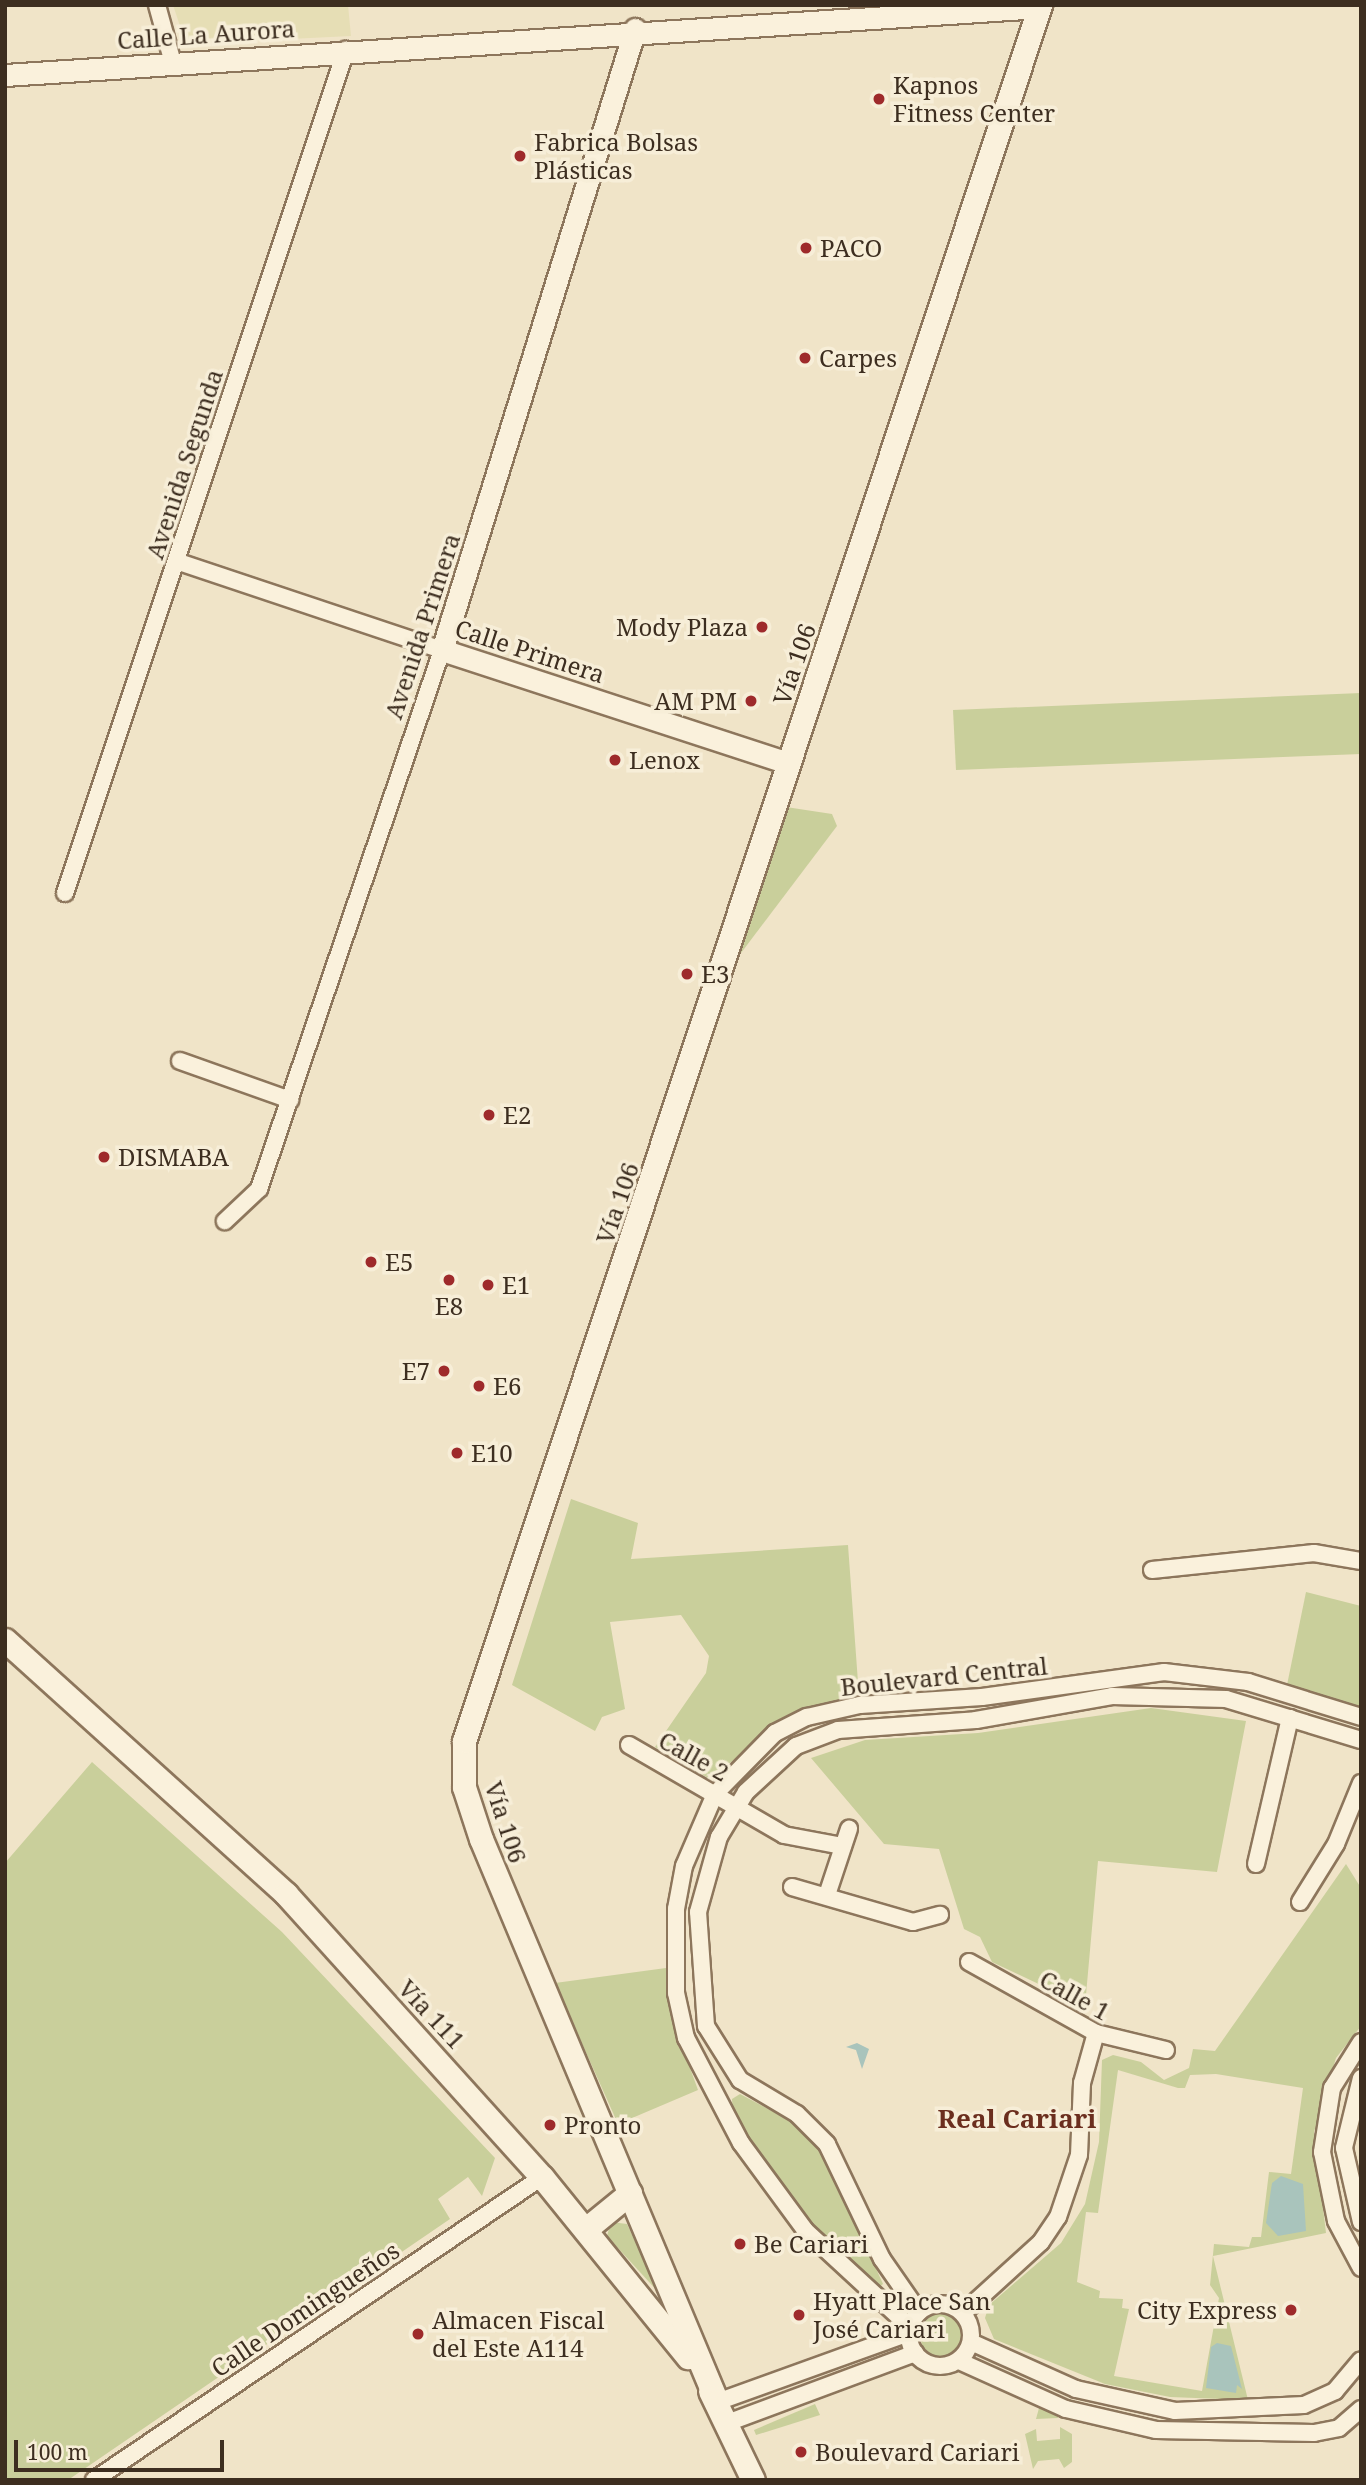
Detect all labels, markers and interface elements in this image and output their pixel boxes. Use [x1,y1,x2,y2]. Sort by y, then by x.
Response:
street label: Calle La Aurora [116,13,296,55]
place label: Kapnos Fitness Center [893,71,1055,127]
marker: Kapnos Fitness Center [871,91,887,107]
place label: Fabrica Bolsas Plásticas [534,128,698,184]
marker: Fabrica Bolsas Plásticas [512,148,528,164]
place label: PACO [820,234,882,262]
marker: PACO [798,240,814,256]
place label: Carpes [819,344,897,372]
marker: Carpes [797,350,813,366]
street label: Avenida Segunda [140,366,228,562]
street label: Avenida Primera [378,530,466,722]
street label: Calle Primera [452,613,608,689]
place label: Mody Plaza [616,613,748,641]
marker: Mody Plaza [754,619,770,635]
street label: Vía 106 [767,620,821,708]
place label: AM PM [654,687,737,715]
marker: AM PM [743,693,759,709]
place label: Lenox [629,746,700,774]
marker: Lenox [607,752,623,768]
place label: E3 [701,960,729,988]
marker: E3 [679,966,695,982]
place label: E2 [503,1101,531,1129]
marker: E2 [481,1107,497,1123]
place label: DISMABA [118,1143,229,1171]
marker: DISMABA [96,1149,112,1165]
street label: Vía 106 [590,1159,644,1247]
place label: E5 [385,1248,413,1276]
marker: E5 [363,1254,379,1270]
place label: E1 [502,1271,530,1299]
marker: E8 [441,1272,457,1288]
marker: E1 [480,1277,496,1293]
place label: E8 [435,1292,463,1320]
place label: E7 [402,1357,430,1385]
marker: E7 [436,1363,452,1379]
place label: E6 [493,1372,521,1400]
marker: E6 [471,1378,487,1394]
place label: E10 [471,1439,513,1467]
marker: E10 [449,1445,465,1461]
street label: Boulevard Central [839,1651,1049,1701]
street label: Calle 2 [654,1725,734,1787]
street label: Vía 106 [479,1778,533,1866]
street label: Calle 1 [1035,1964,1115,2026]
street label: Vía 111 [393,1974,471,2054]
district label: Real Cariari [938,2103,1096,2135]
place label: Pronto [564,2111,641,2139]
marker: Pronto [542,2117,558,2133]
place label: Be Cariari [754,2230,869,2258]
street label: Calle Domingueños [206,2235,404,2383]
marker: Be Cariari [732,2236,748,2252]
place label: Hyatt Place San José Cariari [813,2287,991,2343]
place label: City Express [1137,2296,1277,2324]
marker: City Express [1283,2302,1299,2318]
place label: Almacen Fiscal del Este A114 [432,2306,604,2362]
marker: Hyatt Place San José Cariari [791,2307,807,2323]
marker: Almacen Fiscal del Este A114 [410,2326,426,2342]
scale bar [18,2426,228,2470]
text: 100 m [27,2438,88,2466]
place label: Boulevard Cariari [815,2438,1019,2466]
marker: Boulevard Cariari [793,2444,809,2460]

